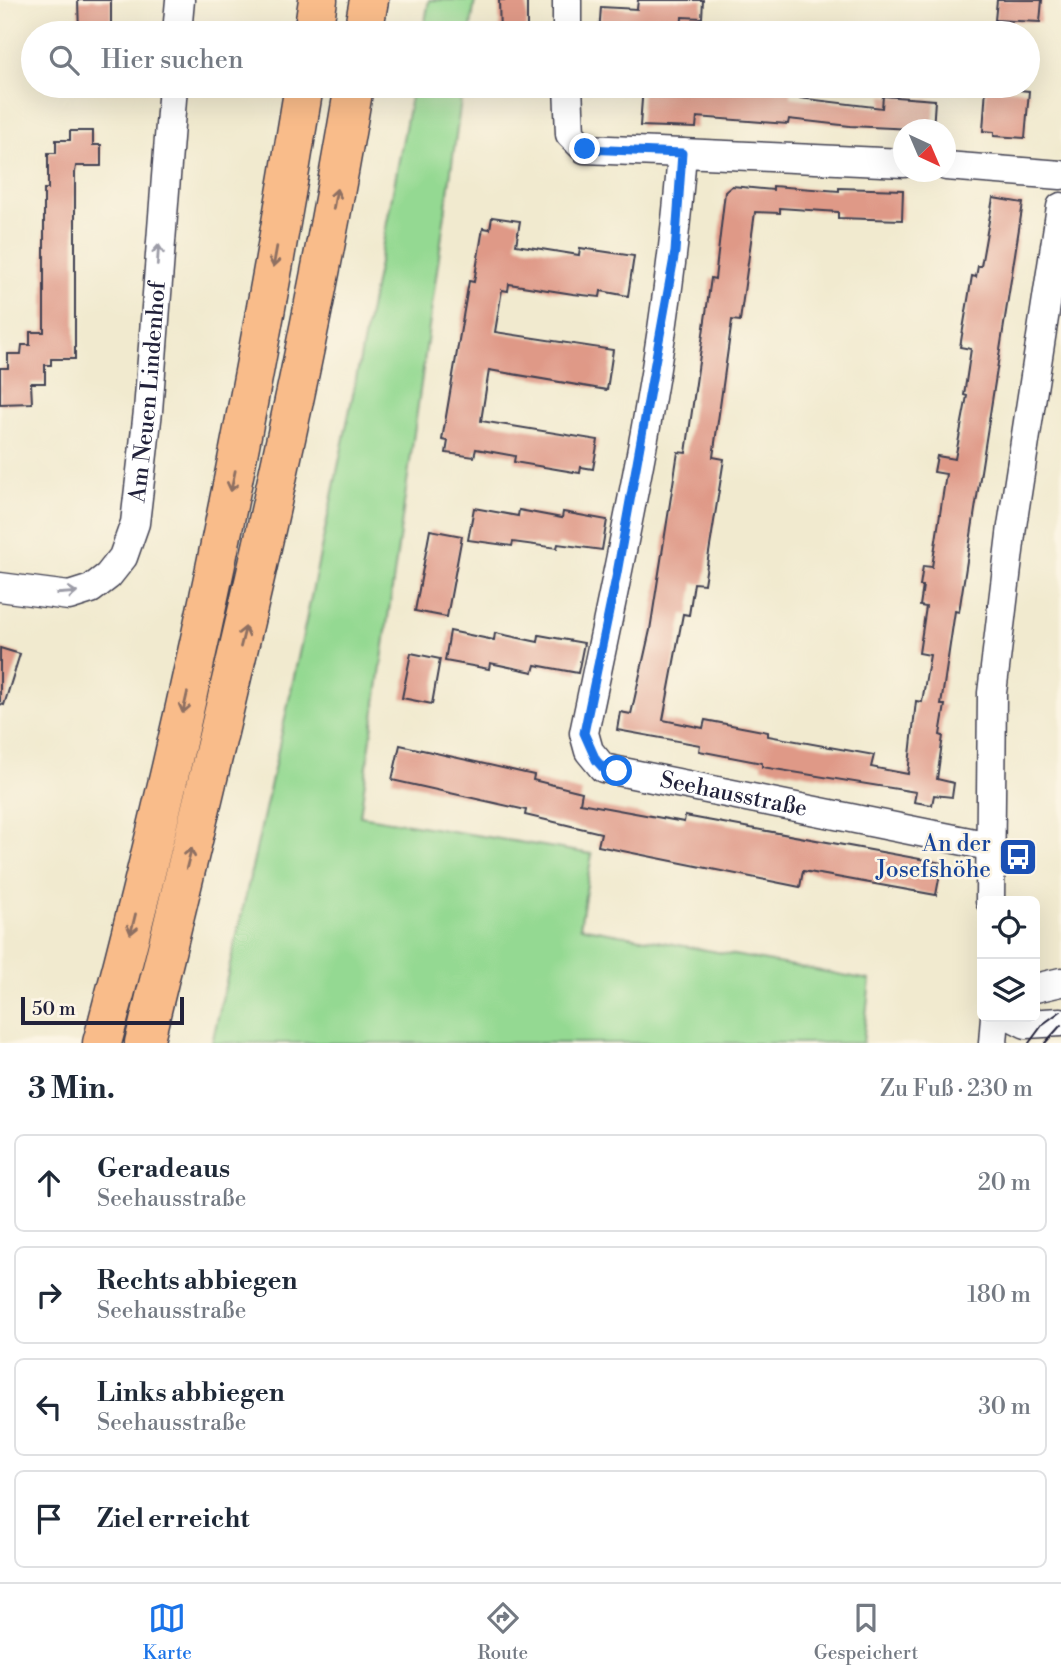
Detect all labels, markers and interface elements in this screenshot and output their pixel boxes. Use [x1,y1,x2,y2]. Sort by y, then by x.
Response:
search box [21,21,1040,98]
icon: search [45,41,83,79]
text: Hier suchen [101,44,243,76]
north arrow [893,119,956,182]
route end [569,133,600,164]
one-way arrow [329,188,342,211]
one-way arrow [152,244,165,267]
one-way arrow [268,245,281,268]
street label: Am Neuen Lindenhof [123,279,172,505]
one-way arrow [226,469,240,492]
one-way arrow [55,586,78,599]
one-way arrow [237,626,250,649]
one-way arrow [178,691,192,714]
route start [601,755,632,786]
street label: Seehausstraße [658,766,810,823]
place label: An der Josefshöhe [875,830,991,884]
bus stop icon: An der Josefshöhe [997,836,1039,878]
one-way arrow [183,847,196,870]
map controls [977,896,1040,1022]
button: locate [977,896,1040,959]
one-way arrow [126,912,139,935]
button: layers [977,959,1040,1022]
scale bar [21,994,184,1026]
text: 50 m [32,997,76,1021]
text: 3 Min. [28,1070,115,1108]
text: Zu Fuß · 230 m [880,1075,1033,1103]
text: Geradeaus [97,1153,230,1185]
icon: ahead [30,1164,68,1202]
text: 20 m [978,1169,1031,1197]
text: Seehausstraße [97,1185,246,1213]
text: Rechts abbiegen [97,1265,297,1297]
icon: right [30,1276,68,1314]
text: 180 m [967,1281,1031,1309]
text: Seehausstraße [97,1297,246,1325]
text: Links abbiegen [97,1377,285,1409]
icon: left [30,1388,68,1426]
text: 30 m [978,1393,1031,1421]
text: Seehausstraße [97,1409,246,1437]
icon: arrive [30,1500,68,1538]
text: Ziel erreicht [97,1503,249,1535]
tab: Karte [143,1599,192,1665]
tab: Route [477,1599,528,1665]
tab: Gespeichert [814,1599,918,1665]

